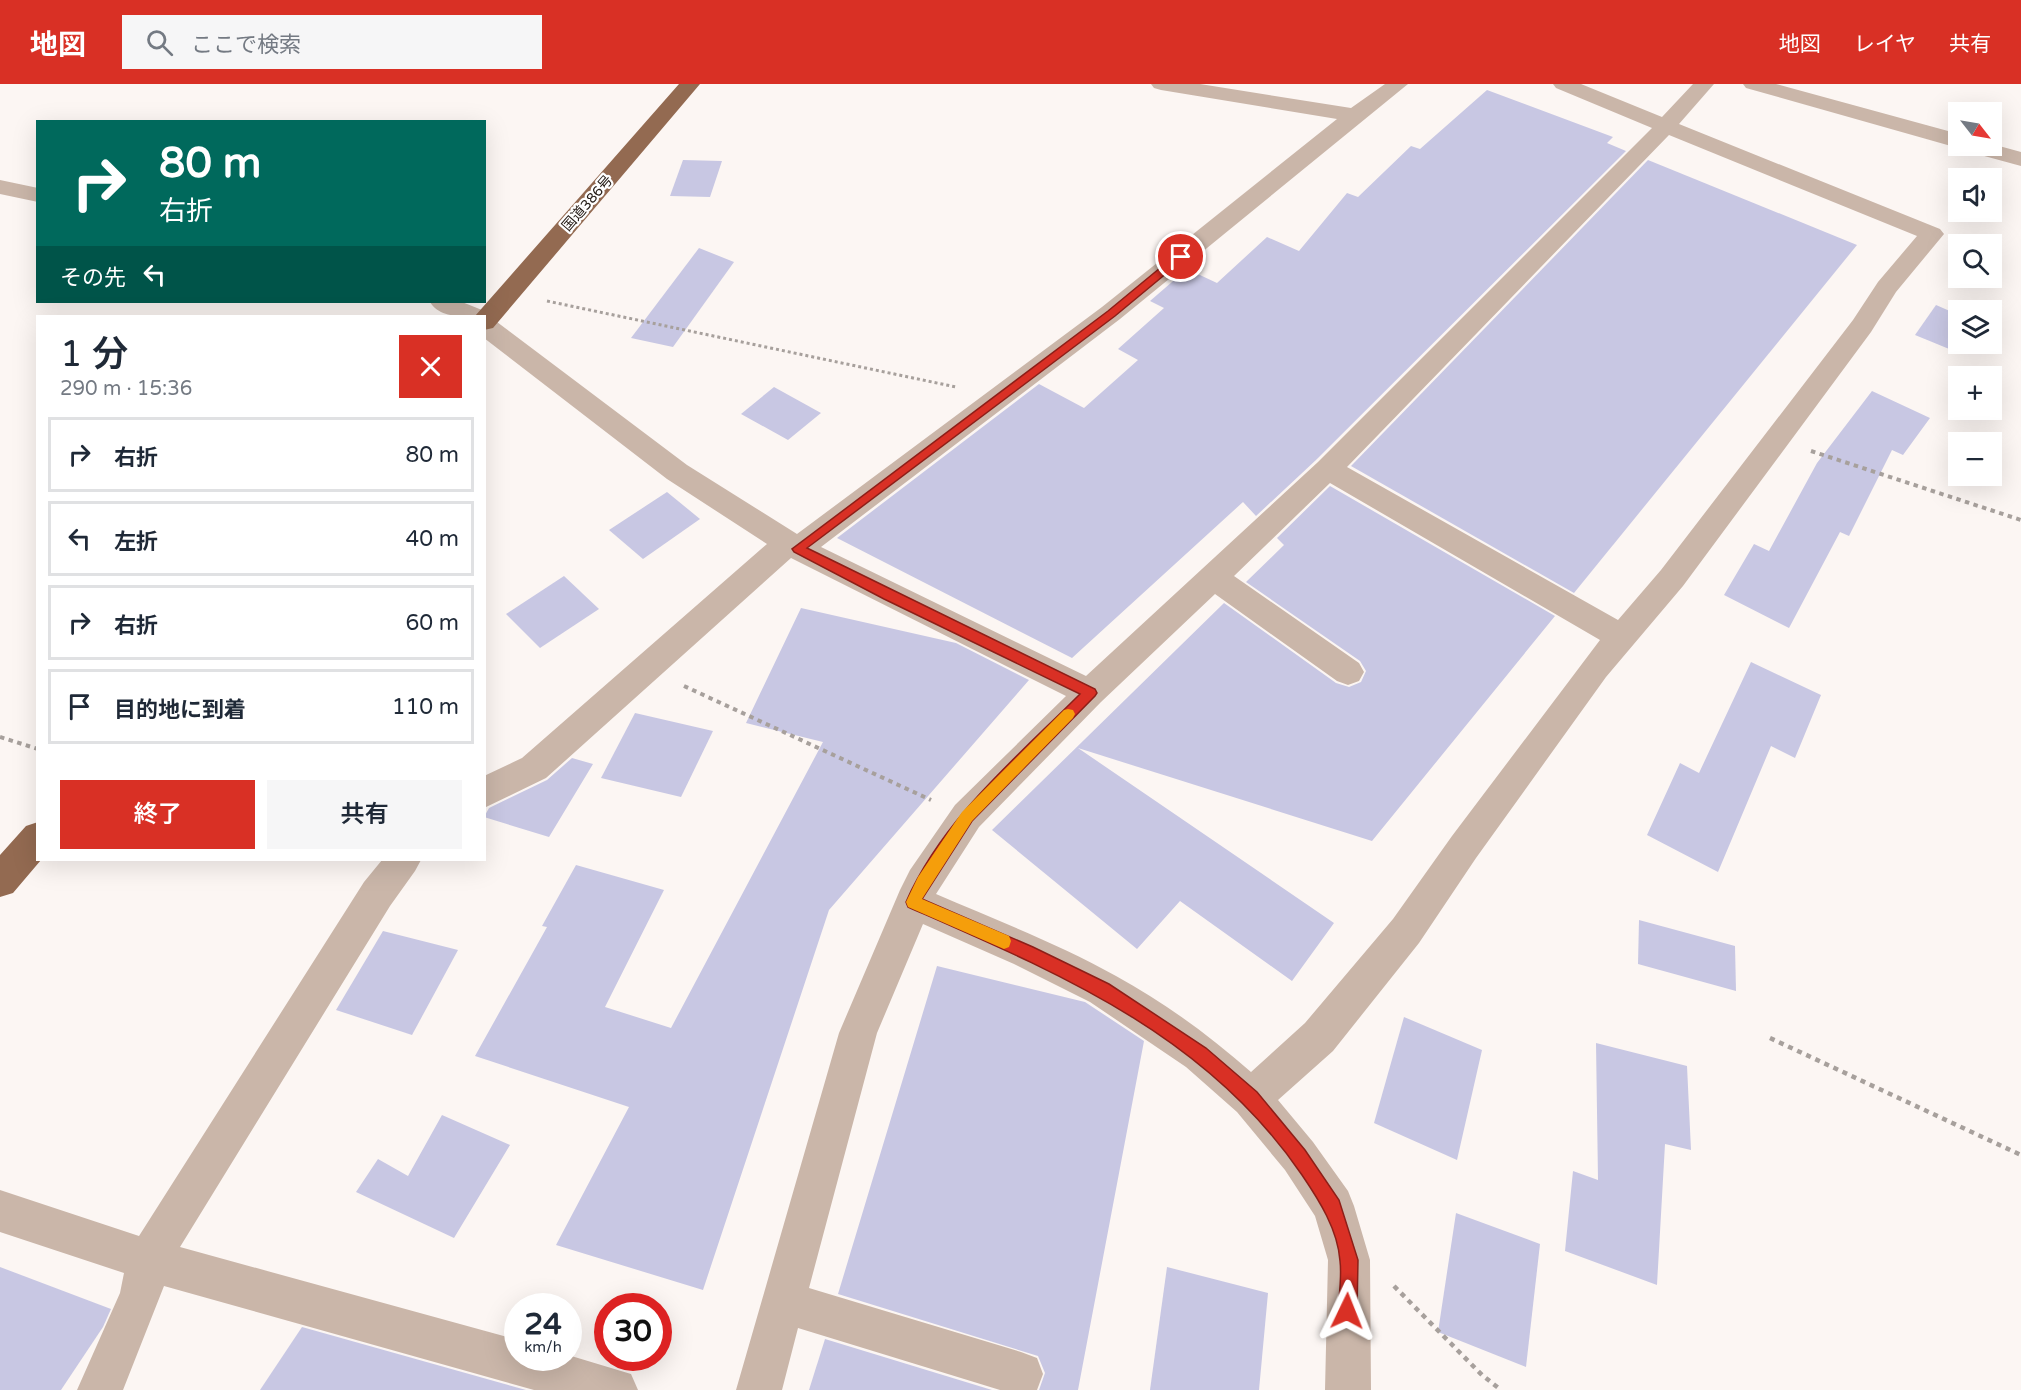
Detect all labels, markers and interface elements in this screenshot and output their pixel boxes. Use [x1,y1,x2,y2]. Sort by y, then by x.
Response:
search box [122,15,542,69]
icon: search [143,26,176,59]
text: 地図 [30,28,86,62]
text: ここで検索 [191,32,301,58]
text: 地図 [1779,32,1821,57]
text: レイヤ [1854,32,1916,57]
text: 共有 [1949,32,1991,57]
north arrow [1948,102,2002,156]
map controls [1948,102,2002,486]
text: 80 m [159,138,261,189]
icon: right [60,144,138,222]
button: sound [1948,168,2002,222]
street label: 国道386号 [559,172,616,235]
text: 右折 [159,195,213,228]
pin [1155,231,1206,282]
button: search [1948,234,2002,288]
icon: arrive [1164,240,1197,273]
icon: left [138,258,171,291]
text: その先 [60,265,126,291]
button: layers [1948,300,2002,354]
text: 1 分 [60,333,128,376]
button: close [399,335,462,398]
button: + [1948,366,2002,420]
text: 290 m · 15:36 [60,377,192,401]
button: − [1948,432,2002,486]
icon: right [63,438,96,471]
text: 80 m [405,442,459,468]
text: 右折 [114,445,158,471]
icon: left [63,522,96,555]
text: 40 m [405,526,459,552]
text: 左折 [114,529,158,555]
icon: right [63,606,96,639]
text: 60 m [405,610,459,636]
text: 右折 [114,613,158,639]
icon: arrive [63,690,96,723]
text: 110 m [392,694,459,720]
text: 目的地に到着 [114,697,246,723]
button: 終了 [60,780,255,849]
button: 共有 [267,780,462,849]
position arrow [1315,1279,1379,1343]
speed limit sign: 30 [594,1293,672,1371]
text: 24 [524,1306,562,1343]
text: km/h [524,1338,562,1356]

